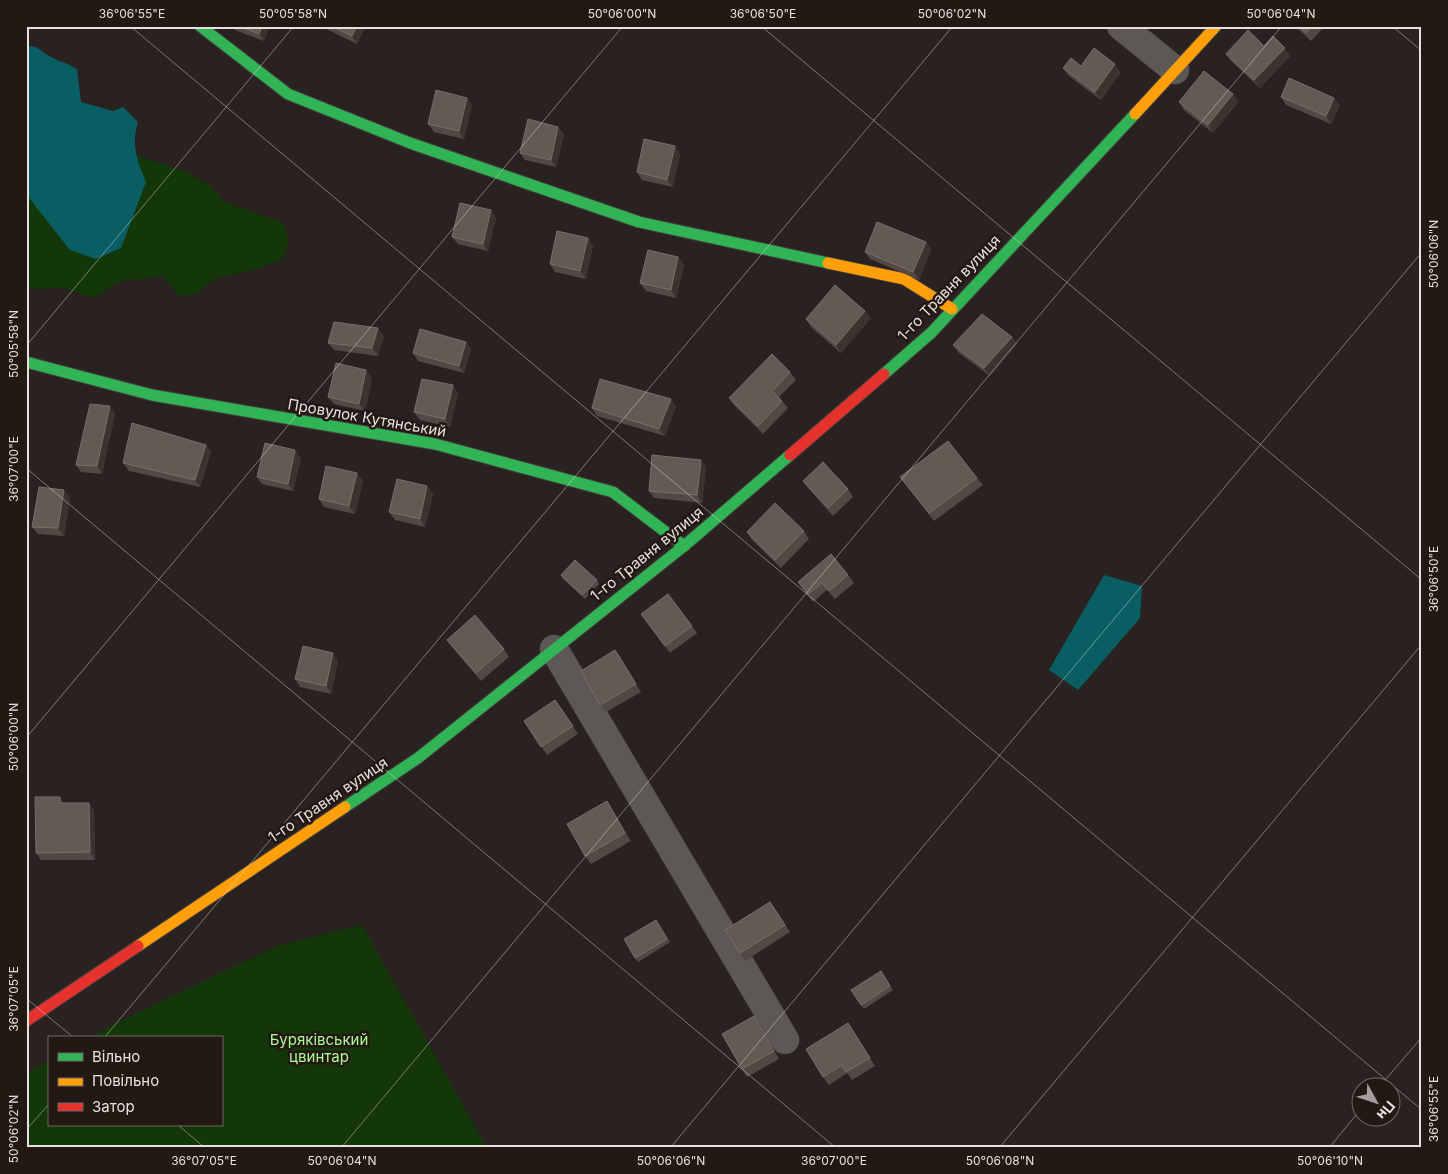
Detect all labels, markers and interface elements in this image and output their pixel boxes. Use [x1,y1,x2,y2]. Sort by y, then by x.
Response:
text: 36°06'55"E [99,6,165,21]
text: 50°05'58"N [259,6,327,21]
text: 50°06'00"N [588,6,656,21]
text: 36°06'50"E [730,6,796,21]
text: 50°06'02"N [918,6,986,21]
text: 50°06'04"N [1247,6,1315,21]
text: 50°06'06"N [1426,220,1441,288]
street label: 1-го Травня вулиця [893,231,1004,345]
text: 50°05'58"N [6,310,21,378]
street label: Провулок Кутянський [286,394,448,441]
text: 36°07'00"E [6,436,21,502]
street label: 1-го Травня вулиця [586,502,707,605]
text: 36°06'50"E [1426,546,1441,612]
text: 50°06'00"N [6,703,21,771]
street label: 1-го Травня вулиця [264,753,391,847]
text: 36°07'05"E [6,966,21,1032]
park label: Буряківський цвинтар [270,1030,368,1066]
legend [48,1036,222,1126]
text: Вільно [92,1047,140,1066]
text: Повільно [92,1071,159,1090]
north arrow [1350,1076,1400,1126]
text: 36°06'55"E [1426,1076,1441,1142]
text: 50°06'02"N [6,1095,21,1163]
text: Затор [92,1097,135,1116]
text: Пн [1374,1098,1399,1123]
text: 36°07'05"E [171,1153,237,1168]
text: 50°06'04"N [308,1153,376,1168]
text: 50°06'06"N [637,1153,705,1168]
text: 36°07'00"E [801,1153,867,1168]
text: 50°06'08"N [966,1153,1034,1168]
text: 50°06'10"N [1297,1153,1363,1168]

